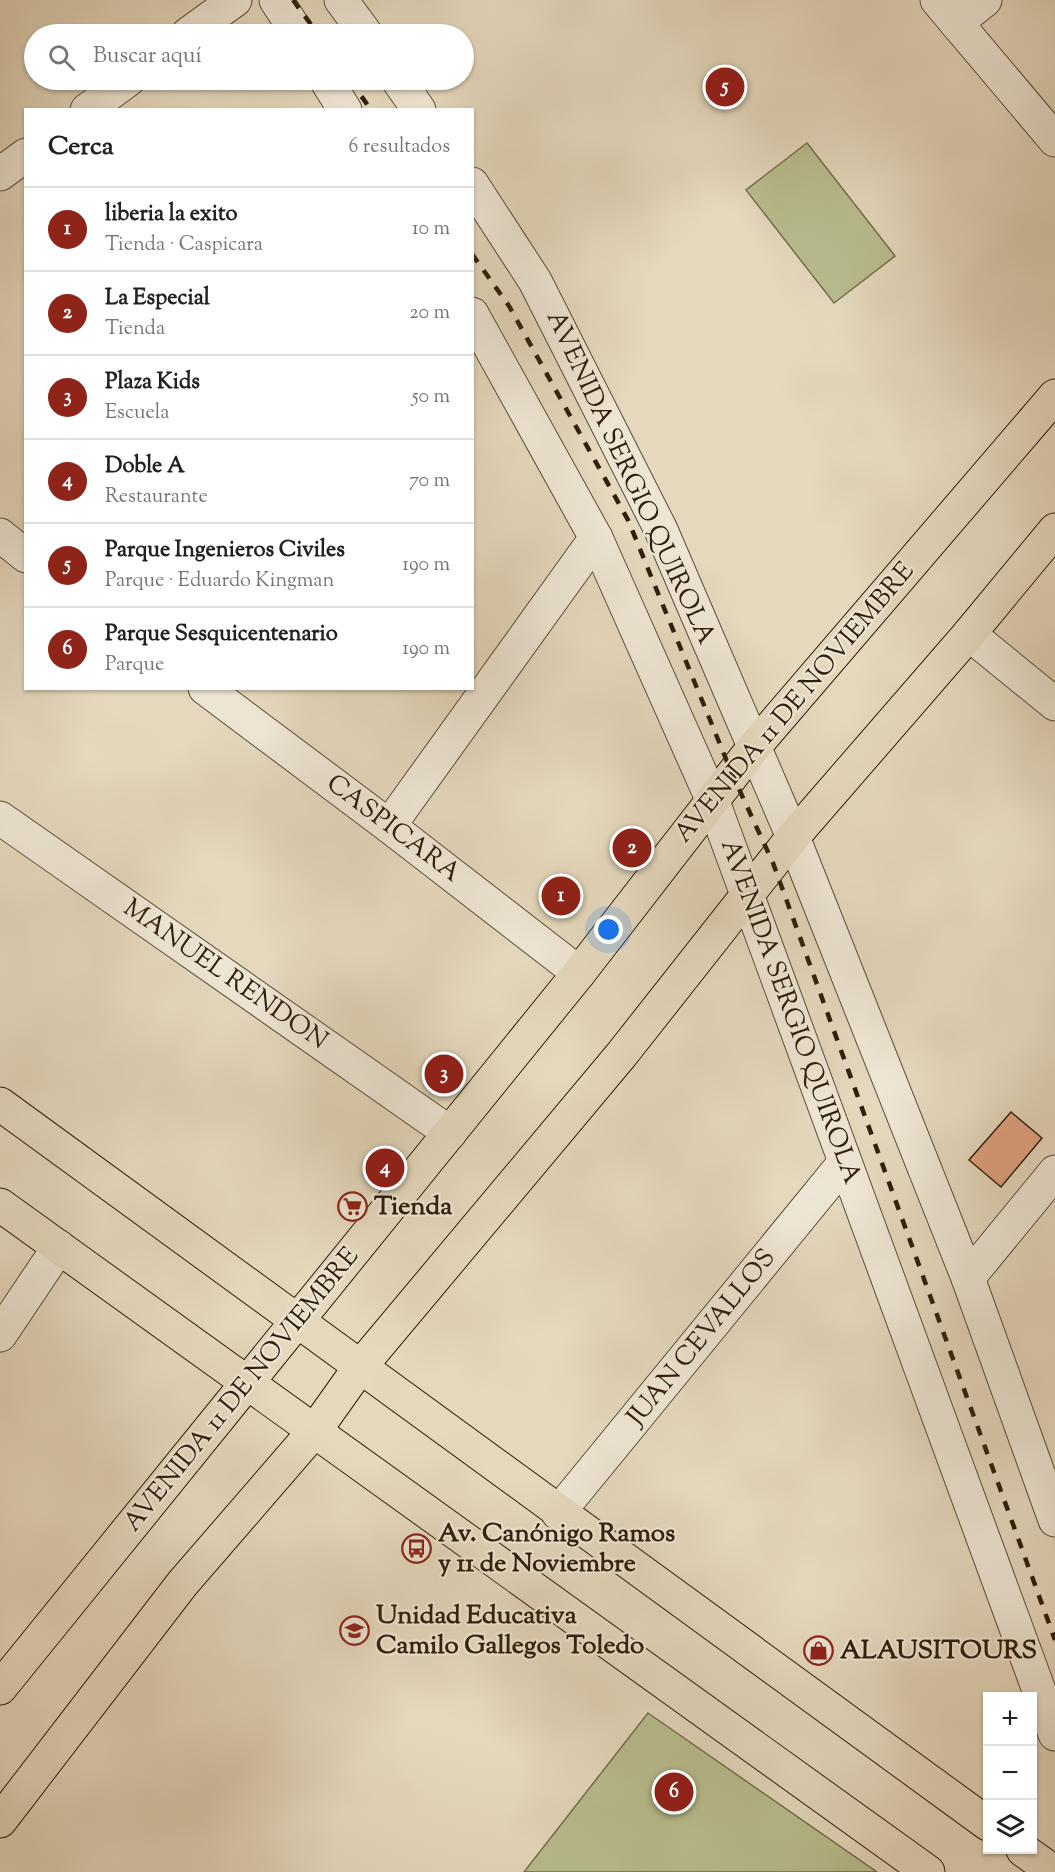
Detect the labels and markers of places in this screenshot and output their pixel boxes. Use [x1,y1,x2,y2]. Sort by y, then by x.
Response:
pin: 5 [706,64,744,110]
pin: 2 [612,826,652,870]
pin: 1 [542,874,580,918]
pin: 3 [424,1052,464,1096]
pin: 4 [366,1146,404,1190]
place label: Tienda [374,1189,452,1226]
supermarket icon: Tienda [337,1191,369,1223]
place label: Av. Canónigo Ramos y 11 de Noviembre [438,1516,675,1583]
bus stop icon: Av. Canónigo Ramos y 11 de Noviembre [401,1533,433,1565]
place label: Unidad Educativa Camilo Gallegos Toledo [376,1598,644,1665]
school or university icon: Unidad Educativa Camilo Gallegos Toledo [339,1615,371,1647]
place label: ALAUSITOURS [840,1633,1037,1670]
shop icon: ALAUSITOURS [803,1635,835,1667]
pin: 6 [654,1770,694,1814]

